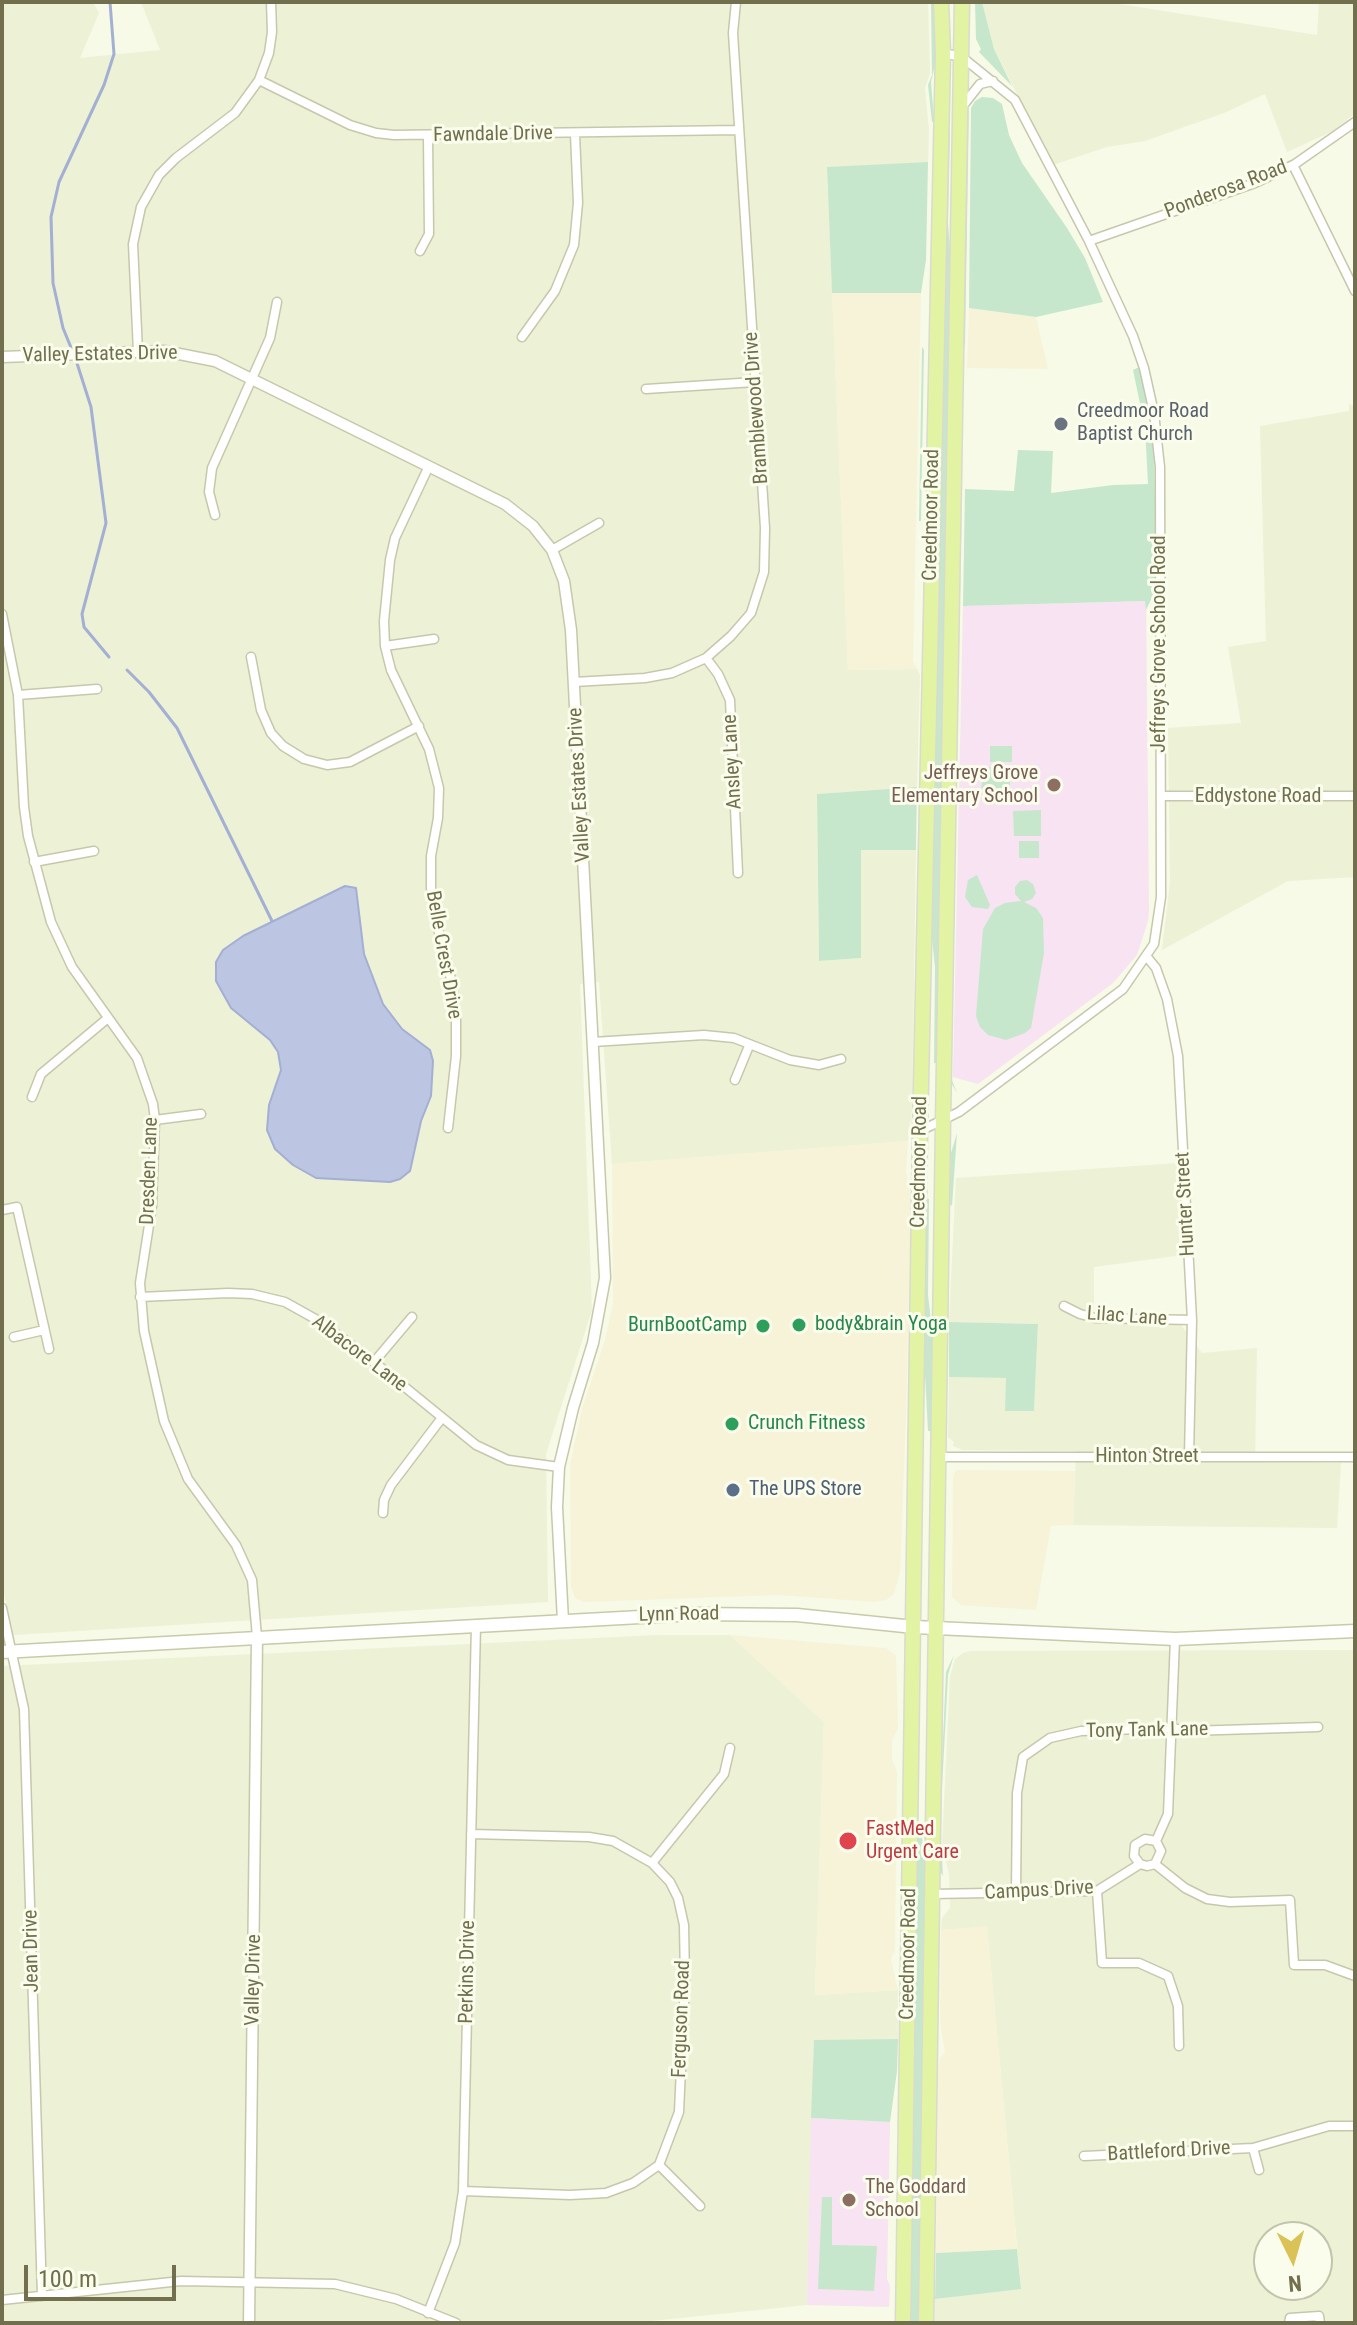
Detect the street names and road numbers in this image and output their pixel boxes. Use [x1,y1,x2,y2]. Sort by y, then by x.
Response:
street label: Fawndale Drive [433,122,553,148]
street label: Ponderosa Road [1161,156,1291,224]
street label: Bramblewood Drive [740,331,774,485]
street label: Valley Estates Drive [22,342,178,368]
street label: Creedmoor Road [919,449,945,581]
street label: Jeffreys Grove School Road [1148,535,1172,753]
street label: Valley Estates Drive [564,707,596,863]
street label: Ansley Lane [719,714,747,810]
street label: Eddystone Road [1195,785,1321,809]
street label: Belle Crest Drive [420,889,466,1021]
street label: Creedmoor Road [907,1096,933,1228]
street label: Dresden Lane [136,1117,164,1225]
street label: Hunter Street [1171,1151,1201,1257]
street label: Lilac Lane [1086,1302,1168,1332]
street label: Albacore Lane [307,1310,411,1398]
street label: Hinton Street [1095,1445,1199,1469]
street label: Lynn Road [638,1602,720,1628]
street label: Tony Tank Lane [1086,1718,1208,1744]
street label: Campus Drive [984,1876,1094,1906]
street label: Creedmoor Road [896,1888,922,2020]
street label: Jean Drive [19,1909,45,1993]
street label: Perkins Drive [455,1920,481,2024]
street label: Valley Drive [241,1934,267,2026]
street label: Ferguson Road [668,1960,696,2078]
street label: Battleford Drive [1107,2137,1231,2167]

